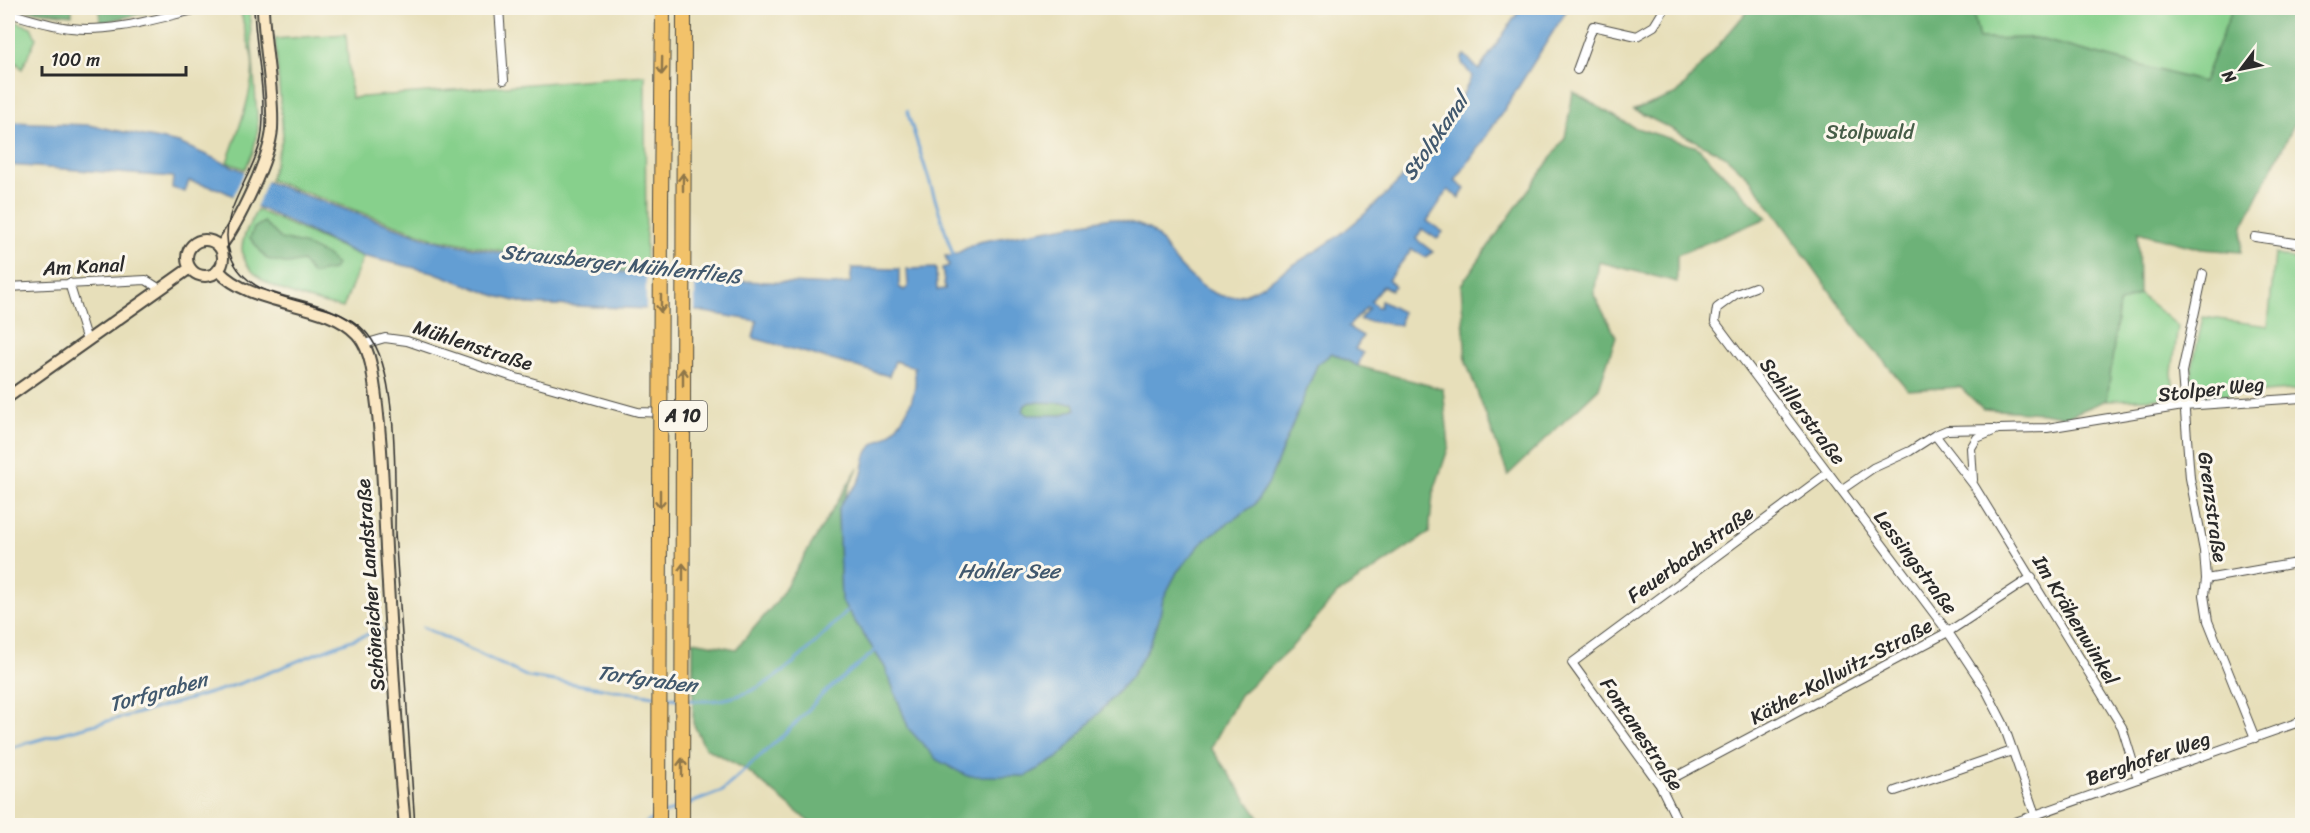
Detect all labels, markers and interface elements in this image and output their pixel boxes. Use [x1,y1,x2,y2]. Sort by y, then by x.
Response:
scale bar [42,39,186,77]
north arrow [2211,39,2271,99]
text: 100 m [51,44,100,76]
one-way arrow [656,55,668,75]
text: N [2213,64,2244,90]
water label: Stolpkanal [1391,81,1482,189]
park label: Stolpwald [1826,115,1915,150]
one-way arrow [678,173,689,193]
water label: Strausberger Mühlenfließ [500,233,745,296]
street label: Am Kanal [41,247,126,286]
one-way arrow [655,293,667,313]
street label: Mühlenstraße [408,310,538,381]
street label: Schillerstraße [1750,350,1855,473]
street label: Stolper Weg [2156,367,2266,412]
one-way arrow [677,368,689,388]
road number: A 10 [659,401,707,431]
street label: Grenzstraße [2187,450,2238,565]
street label: Schöneicher Landstraße [346,477,395,692]
one-way arrow [654,488,666,508]
street label: Feuerbachstraße [1619,496,1761,613]
street label: Lessingstraße [1864,502,1967,622]
street label: Im Krähenwinkel [2022,548,2129,693]
water label: Hohler See [958,552,1062,590]
one-way arrow [677,563,689,583]
street label: Käthe-Kollwitz-Straße [1743,608,1939,735]
water label: Torfgraben [595,653,702,705]
water label: Torfgraben [104,660,214,723]
street label: Fontanestraße [1590,670,1693,799]
street label: Berghofer Weg [2081,721,2215,796]
one-way arrow [676,758,688,778]

